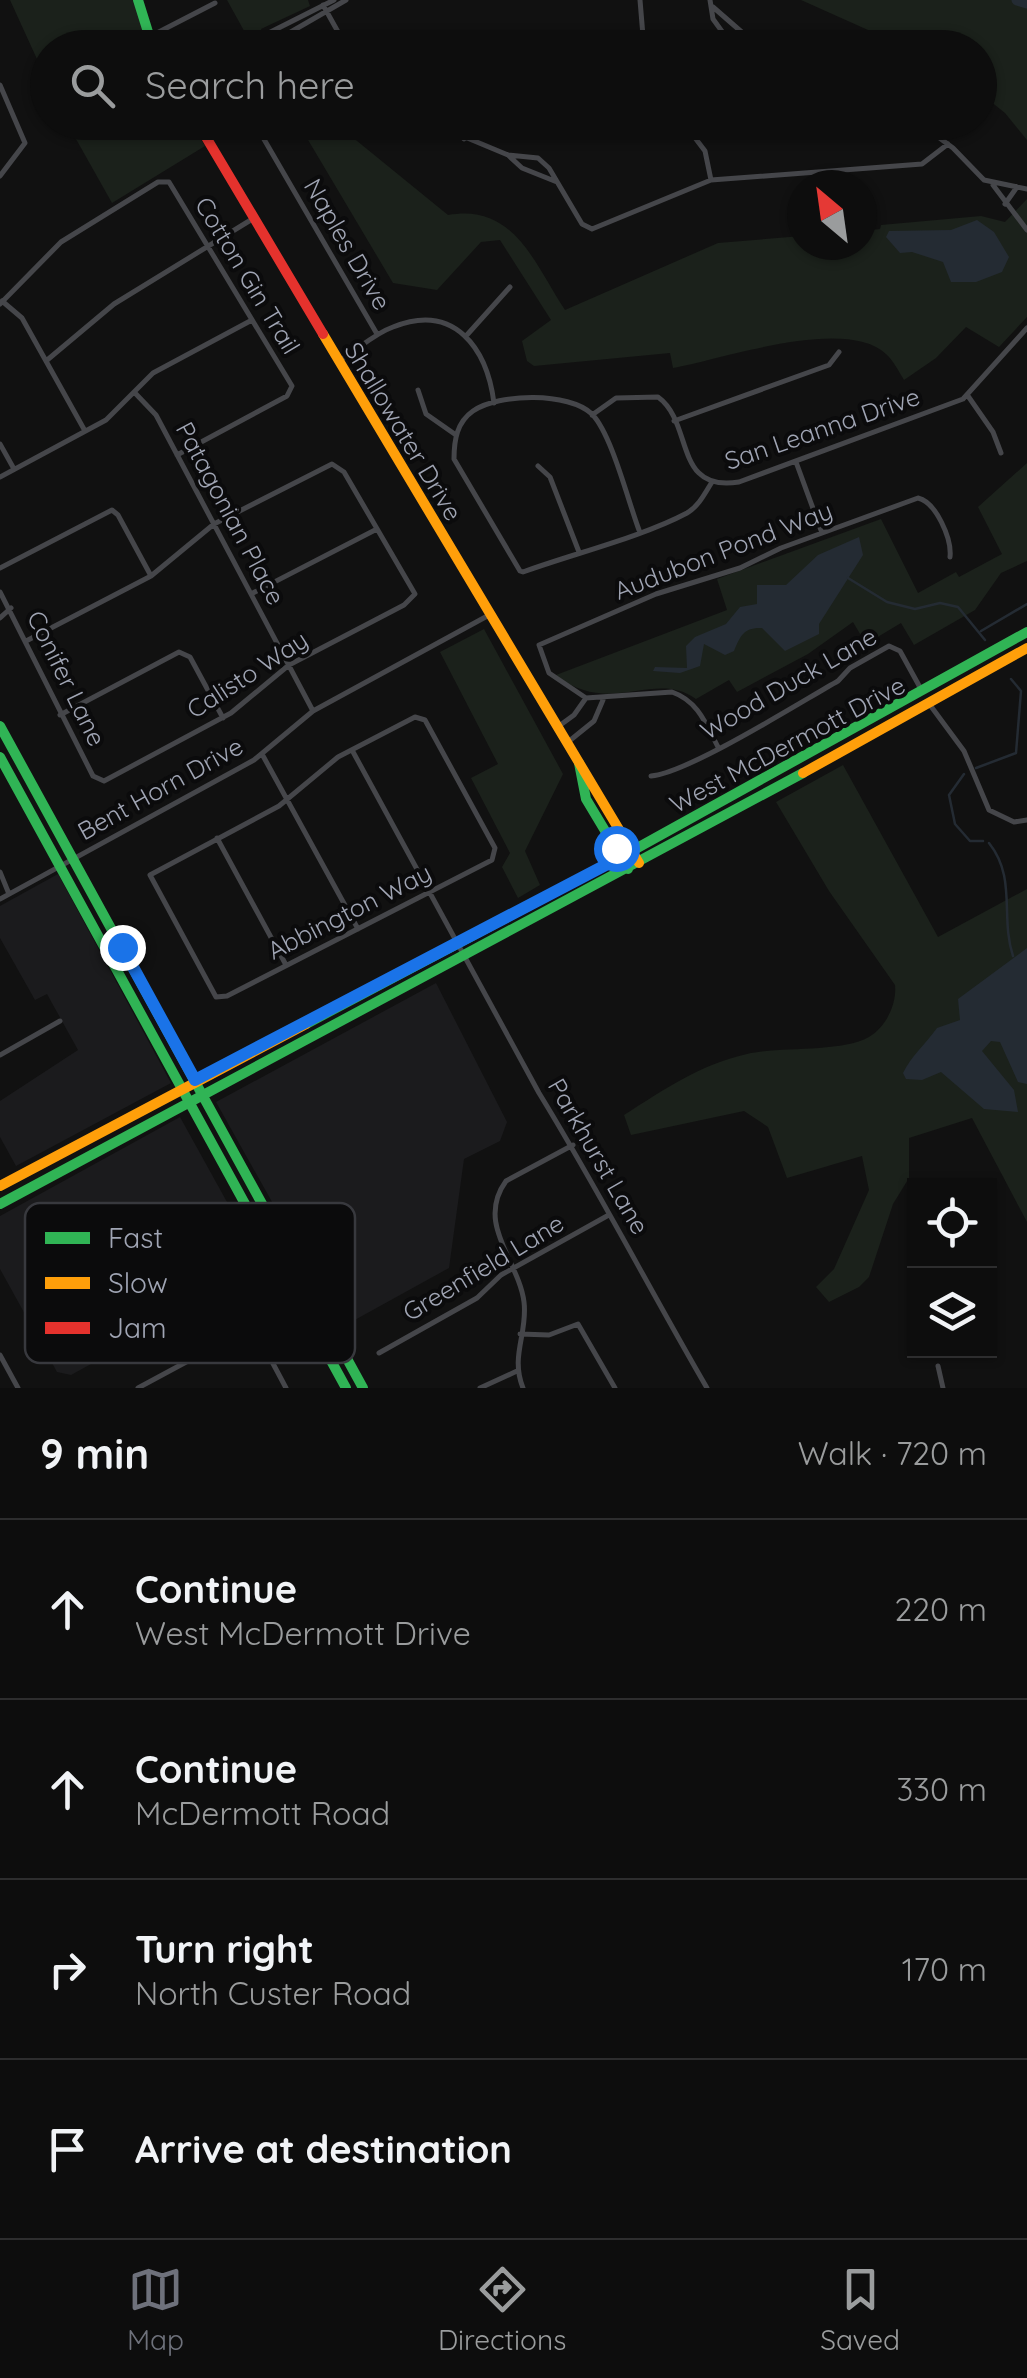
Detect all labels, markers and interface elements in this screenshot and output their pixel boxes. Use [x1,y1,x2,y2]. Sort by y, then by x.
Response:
search box [30,30,997,140]
icon: search [65,58,120,113]
text: Search here [145,61,355,109]
north arrow [787,170,877,260]
street label: Naples Drive [298,173,398,315]
street label: Cotton Gin Trail [189,191,307,359]
street label: Shallowater Drive [338,336,470,526]
street label: San Leanna Drive [720,380,924,476]
street label: Patagonian Place [170,416,292,610]
street label: Audubon Pond Way [610,494,836,606]
street label: Conifer Lane [21,605,113,751]
street label: Wood Duck Lane [694,620,882,746]
street label: Calisto Way [181,623,313,725]
street label: West McDermott Drive [664,669,910,819]
street label: Bent Horn Drive [72,730,248,846]
route start [594,826,640,872]
street label: Abbington Way [262,856,436,966]
route end [100,925,146,971]
street label: Parkhurst Lane [542,1073,656,1239]
map controls [907,1178,997,1358]
button: locate [907,1178,997,1268]
legend [25,1203,355,1363]
street label: Greenfield Lane [397,1207,569,1327]
text: Fast [108,1220,163,1255]
text: Slow [108,1265,168,1300]
button: layers [907,1268,997,1358]
text: Jam [108,1310,167,1345]
text: 9 min [40,1427,149,1480]
text: Walk · 720 m [798,1433,987,1473]
text: Continue [135,1565,297,1613]
icon: ahead [40,1582,95,1637]
text: 220 m [895,1589,987,1629]
text: West McDermott Drive [135,1613,471,1653]
text: Continue [135,1745,297,1793]
icon: ahead [40,1762,95,1817]
text: 330 m [897,1769,987,1809]
text: McDermott Road [135,1793,390,1833]
text: Turn right [135,1925,314,1973]
icon: right [40,1942,95,1997]
text: 170 m [902,1949,987,1989]
text: North Custer Road [135,1973,411,2013]
icon: arrive [40,2122,95,2177]
text: Arrive at destination [135,2125,512,2173]
tab: Map [127,2262,184,2357]
tab: Directions [438,2262,566,2357]
tab: Saved [820,2262,900,2357]

